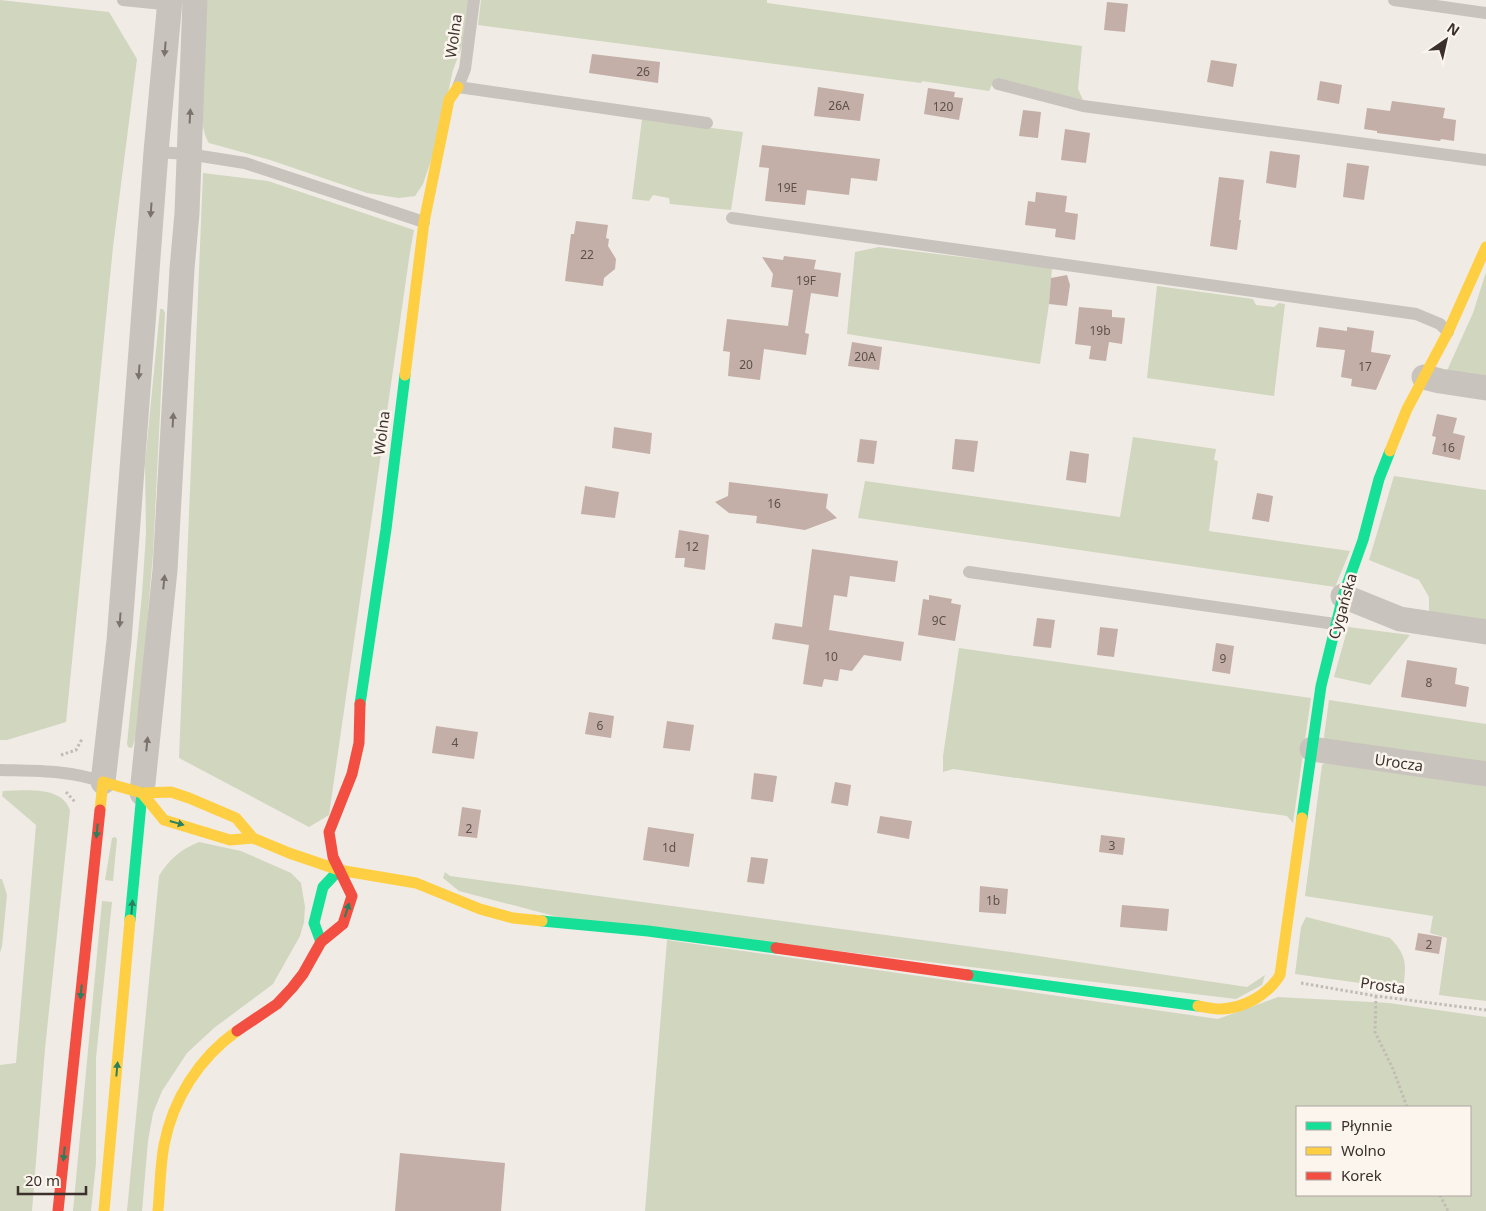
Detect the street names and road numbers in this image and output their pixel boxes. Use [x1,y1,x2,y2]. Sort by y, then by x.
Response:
street label: Wolna [440,13,466,59]
street label: Wolna [368,410,394,456]
street label: Cygańska [1323,571,1361,641]
street label: Urocza [1374,749,1424,775]
street label: Prosta [1359,972,1407,998]

